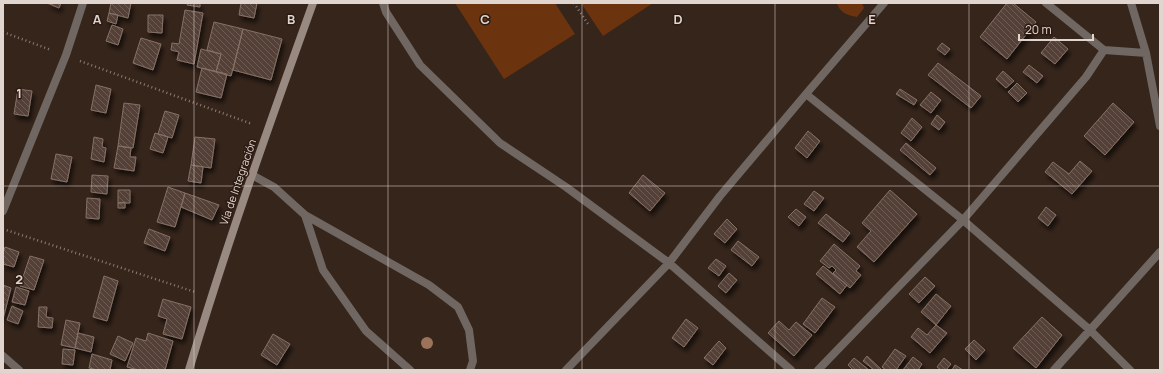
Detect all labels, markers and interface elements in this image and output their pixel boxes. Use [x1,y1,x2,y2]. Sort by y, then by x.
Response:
text: A [93,10,102,28]
text: B [287,10,295,28]
text: C [480,10,490,28]
text: D [673,10,683,28]
text: E [868,10,876,28]
scale bar [1019,16,1093,42]
text: 20 m [1025,21,1052,38]
text: 1 [16,84,22,102]
street label: Vía de Integración [216,137,259,227]
text: 2 [15,270,23,288]

